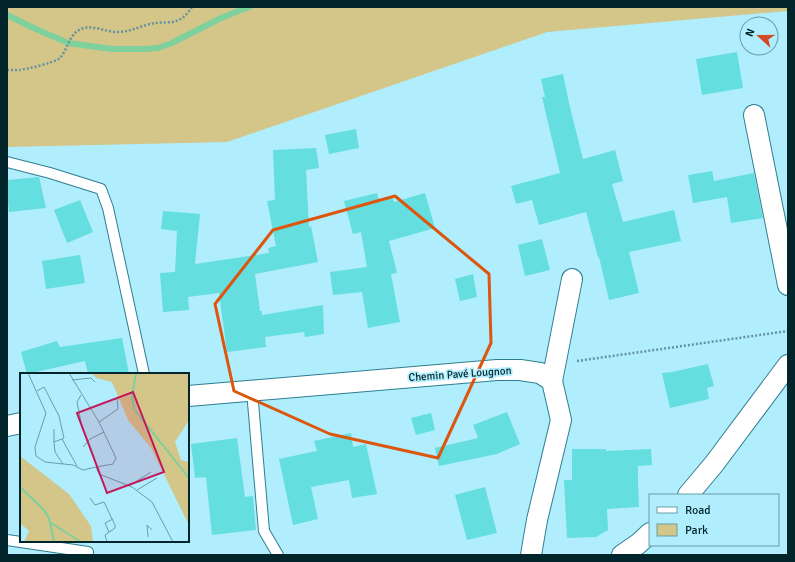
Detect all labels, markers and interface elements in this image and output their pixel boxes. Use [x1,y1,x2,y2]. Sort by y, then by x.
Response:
north arrow [739,16,779,56]
text: N [743,27,758,38]
street label: Chemin Pavé Lougnon [408,364,512,384]
inset map [20,373,189,542]
legend [649,494,779,546]
text: Road [685,503,711,518]
text: Park [685,523,708,538]

